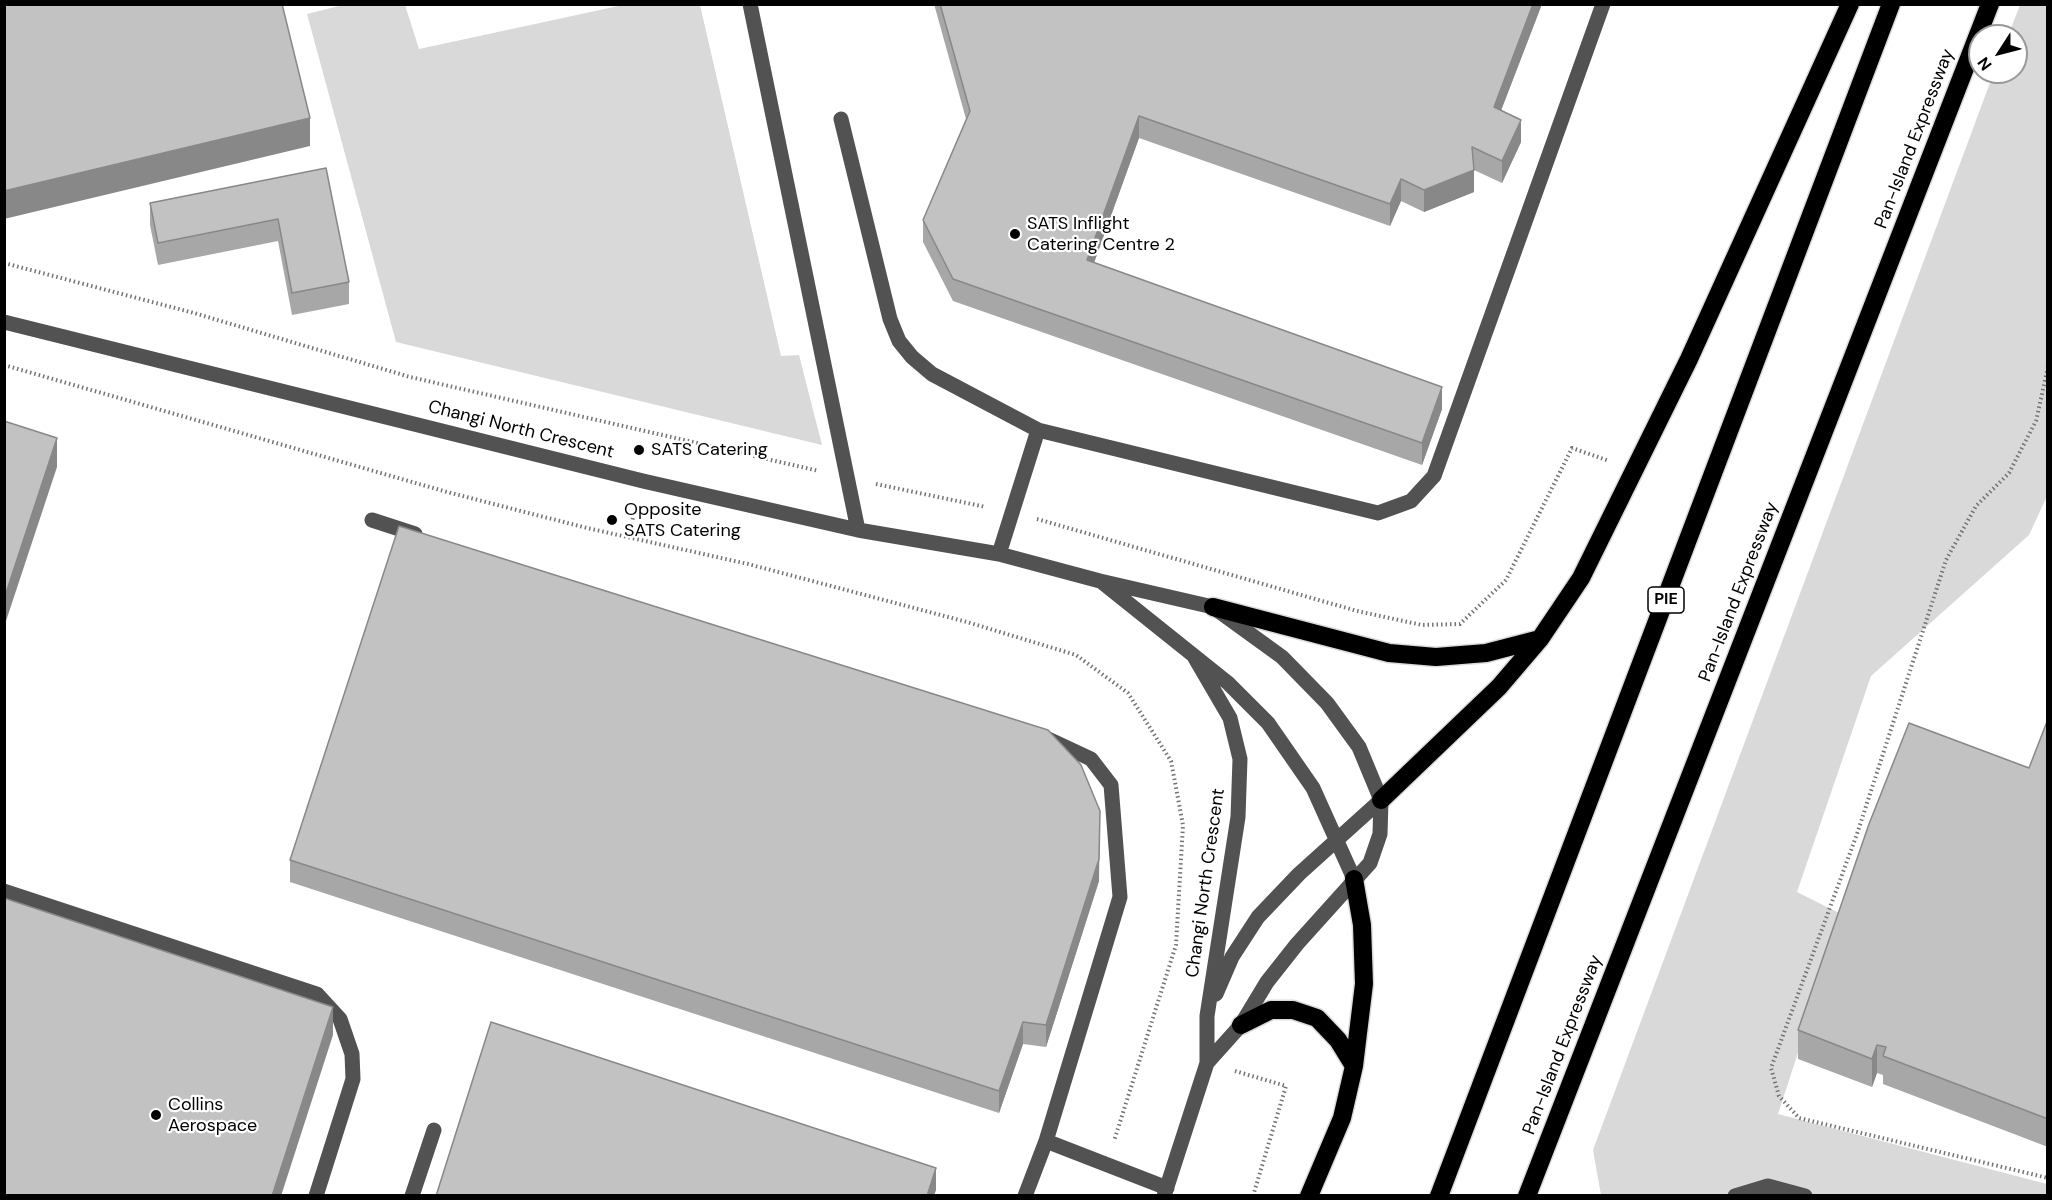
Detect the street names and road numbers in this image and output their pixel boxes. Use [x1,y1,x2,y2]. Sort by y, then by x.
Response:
street label: Pan-Island Expressway [1871,46,1959,232]
street label: Changi North Crescent [426,396,616,464]
street label: Pan-Island Expressway [1695,499,1783,685]
road number: PIE [1648,587,1684,613]
street label: Changi North Crescent [1182,787,1230,979]
street label: Pan-Island Expressway [1519,952,1607,1138]

